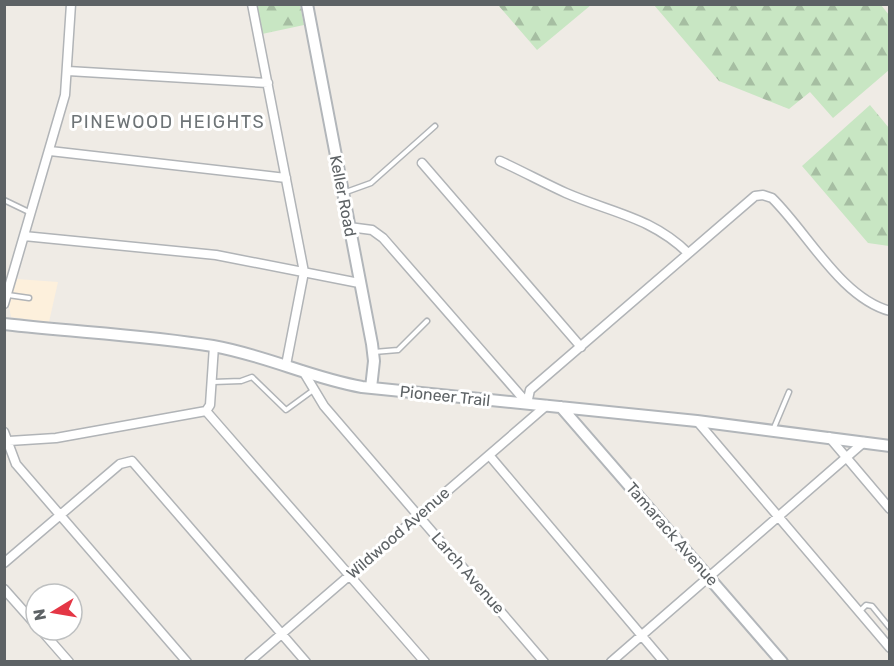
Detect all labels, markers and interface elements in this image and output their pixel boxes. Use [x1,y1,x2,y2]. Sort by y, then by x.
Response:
district label: PINEWOOD HEIGHTS [71,111,265,133]
street label: Keller Road [326,154,360,238]
street label: Pioneer Trail [399,382,491,410]
street label: Tamarack Avenue [622,478,722,590]
street label: Wildwood Avenue [343,483,453,583]
street label: Larch Avenue [427,528,509,618]
north arrow [24,582,84,642]
text: N [29,607,50,622]

